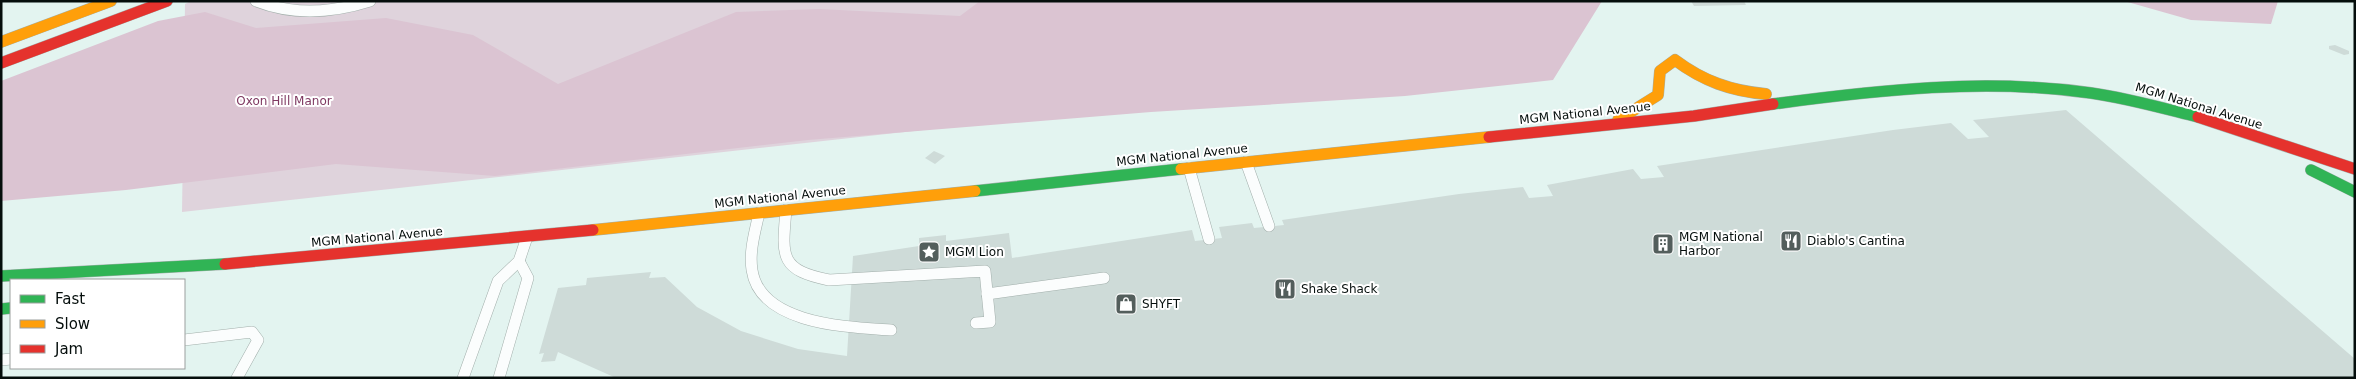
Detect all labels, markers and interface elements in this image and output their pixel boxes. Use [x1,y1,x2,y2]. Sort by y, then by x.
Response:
street label: MGM National Avenue [2134,80,2264,132]
park label: Oxon Hill Manor [236,94,332,108]
street label: MGM National Avenue [1519,99,1651,127]
street label: MGM National Avenue [1116,141,1248,169]
street label: MGM National Avenue [714,183,846,211]
street label: MGM National Avenue [311,224,443,250]
restaurant icon: Diablo's Cantina [1779,229,1803,253]
place label: MGM National Harbor [1679,230,1763,258]
building icon: MGM National Harbor [1651,232,1675,256]
place label: Diablo's Cantina [1807,234,1905,248]
place icon: MGM Lion [917,240,941,264]
place label: MGM Lion [945,245,1004,259]
restaurant icon: Shake Shack [1273,277,1297,301]
legend [10,279,185,369]
place label: Shake Shack [1301,282,1377,296]
text: Fast [55,290,85,308]
shop icon: SHYFT [1114,292,1138,316]
place label: SHYFT [1142,297,1181,311]
text: Slow [55,315,90,333]
text: Jam [54,340,83,358]

